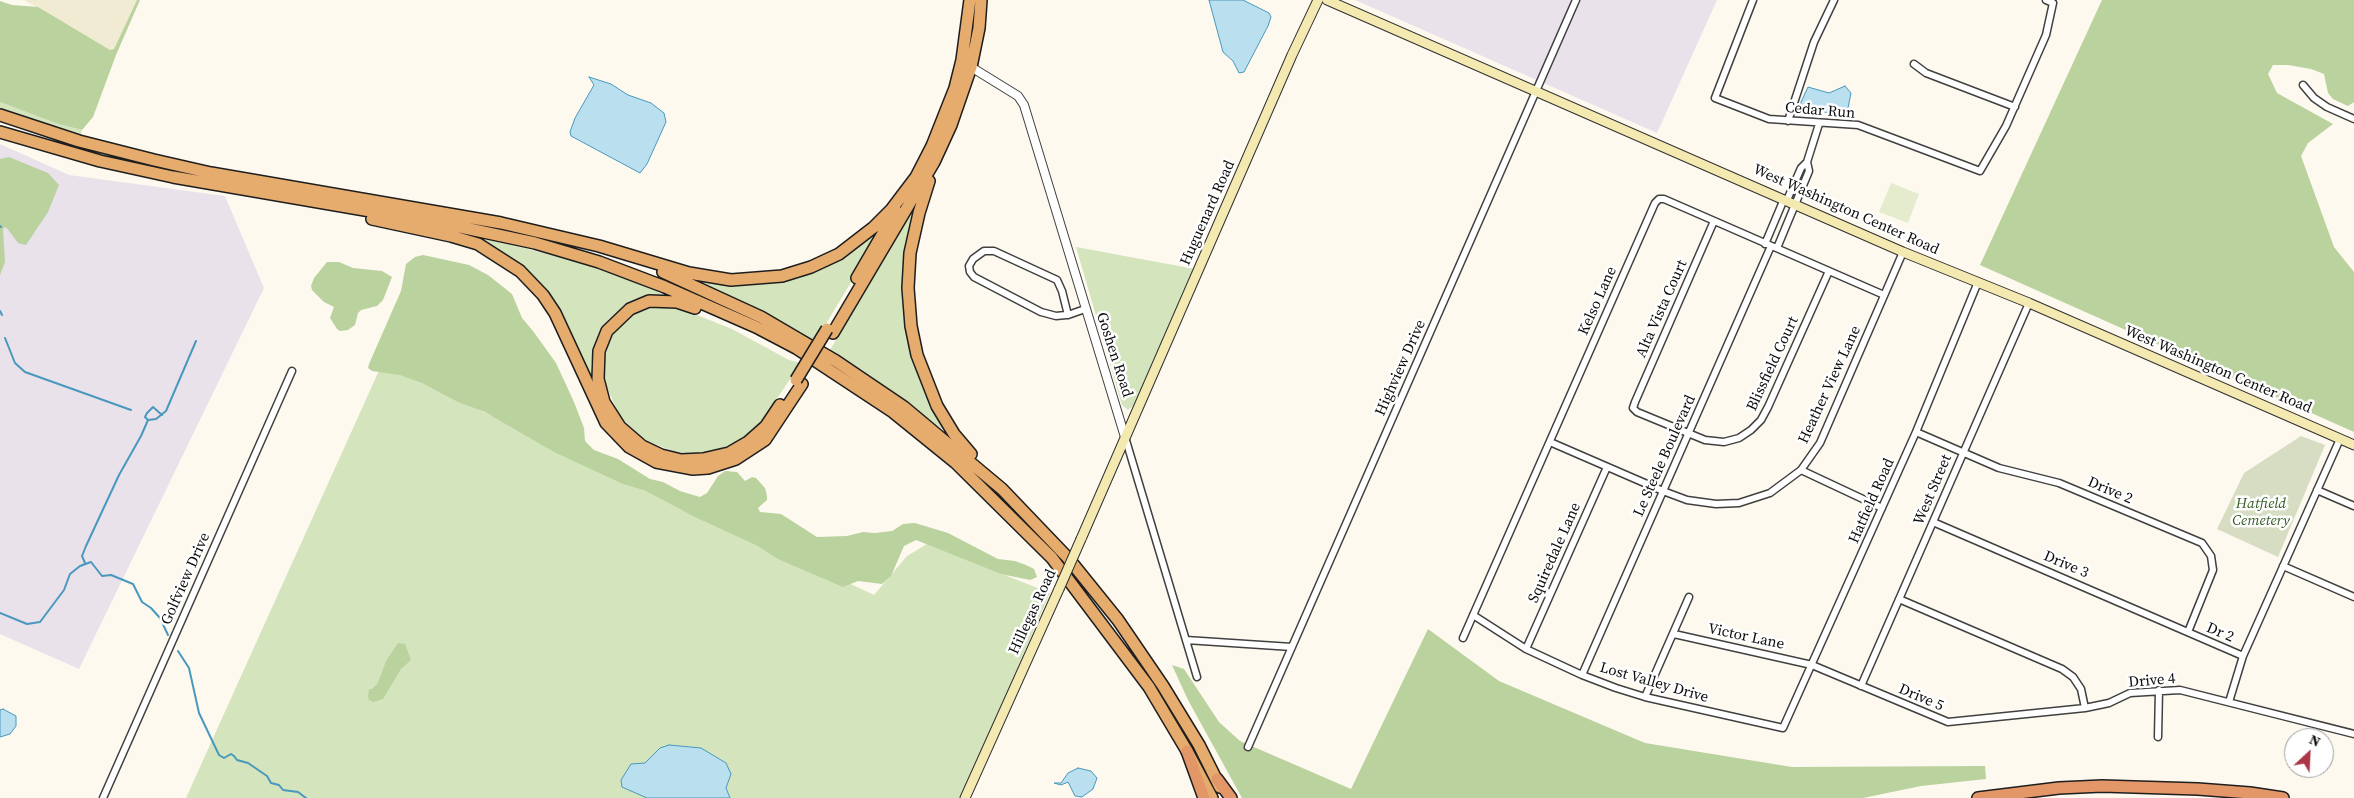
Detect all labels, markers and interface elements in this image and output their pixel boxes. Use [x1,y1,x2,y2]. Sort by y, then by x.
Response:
street label: Cedar Run [1784,99,1856,123]
street label: Huguenard Road [1177,158,1239,268]
street label: West Washington Center Road [1750,161,1942,259]
street label: Alta Vista Court [1632,257,1692,361]
street label: Kelso Lane [1575,264,1621,338]
street label: Goshen Road [1092,310,1136,400]
street label: Blissfield Court [1743,314,1803,414]
street label: Highview Drive [1372,317,1430,419]
street label: West Washington Center Road [2122,322,2314,418]
street label: Heather View Lane [1795,323,1865,447]
street label: Le Steele Boulevard [1630,392,1700,520]
street label: West Street [1910,452,1956,528]
street label: Hatfield Road [1845,456,1899,546]
street label: Drive 2 [2085,474,2135,508]
park label: Hatfield Cemetery [2232,495,2290,530]
street label: Squiredale Lane [1525,500,1585,606]
street label: Golfview Drive [158,530,214,628]
street label: Drive 3 [2041,548,2091,582]
street label: Hillegas Road [1005,567,1061,657]
street label: Dr 2 [2204,619,2236,647]
street label: Victor Lane [1706,620,1786,654]
street label: Lost Valley Drive [1598,659,1710,707]
street label: Drive 4 [2128,670,2176,692]
street label: Drive 5 [1896,681,1946,715]
north arrow [2284,728,2334,778]
text: N [2306,729,2324,752]

